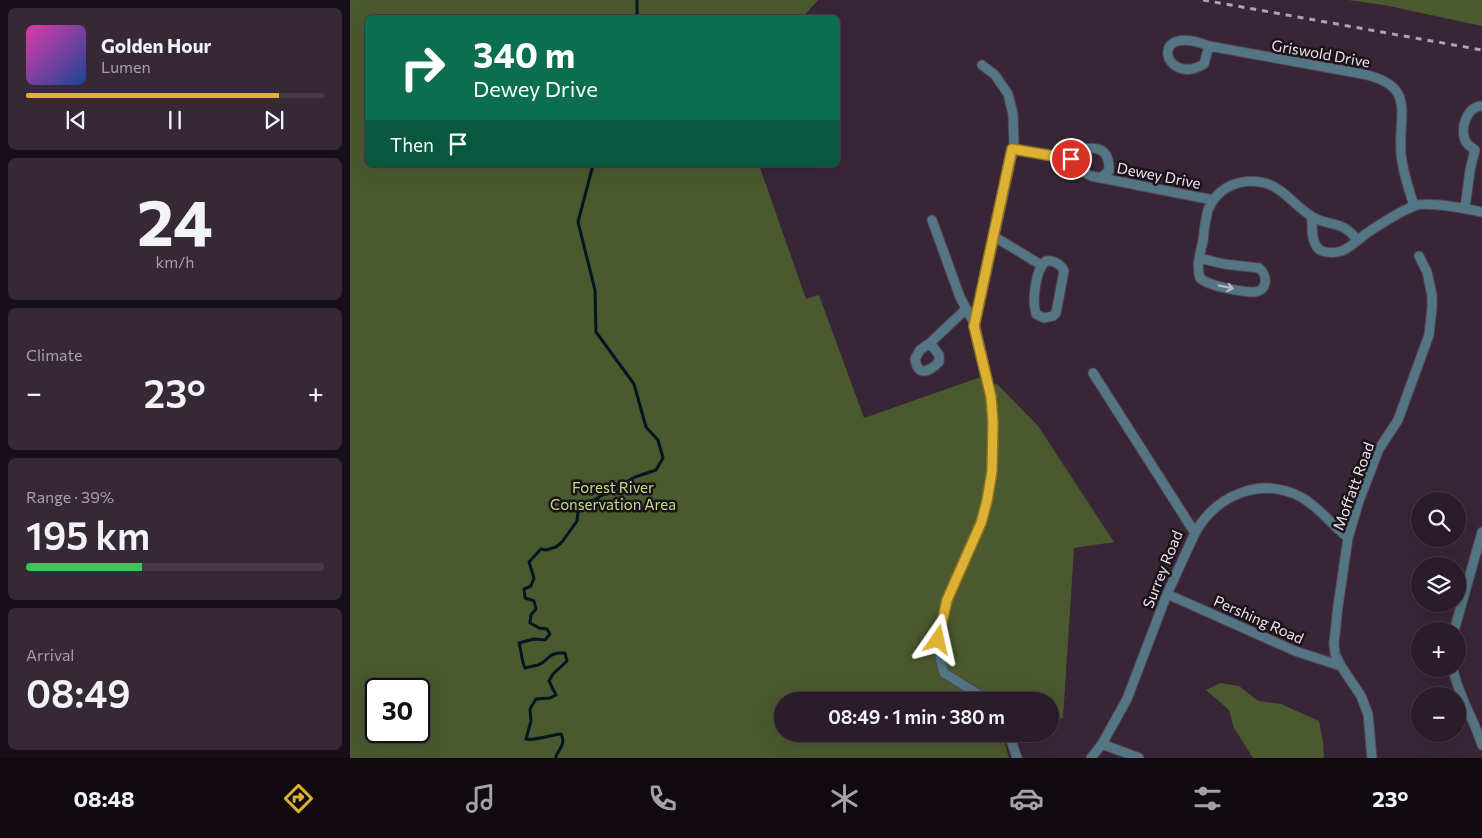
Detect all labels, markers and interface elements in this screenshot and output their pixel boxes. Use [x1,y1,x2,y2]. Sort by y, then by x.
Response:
text: 340 m [473,32,575,75]
text: Golden Hour [101,34,211,57]
icon: right [390,35,455,100]
street label: Griswold Drive [1270,35,1372,71]
text: Lumen [101,57,151,76]
text: Dewey Drive [473,75,598,102]
icon: previous [62,106,90,134]
icon: pause [161,106,189,134]
icon: next [260,106,288,134]
icon: arrive [444,130,472,158]
text: Then [390,133,434,156]
pin [1050,138,1092,180]
icon: arrive [1057,145,1085,173]
street label: Dewey Drive [1116,158,1203,192]
text: 24 [137,180,213,259]
text: km/h [156,252,194,271]
one-way arrow [1217,283,1233,292]
text: Climate [26,345,82,364]
text: 23° [144,369,206,416]
text: − [26,375,42,409]
text: + [308,375,324,409]
street label: Moffatt Road [1329,439,1377,533]
park label: Forest River Conservation Area [550,478,676,513]
text: Range · 39% [26,487,114,506]
map controls [1411,492,1466,742]
button: search [1411,492,1466,547]
text: 195 km [26,511,150,558]
street label: Surrey Road [1138,527,1186,611]
button: layers [1411,557,1466,612]
street label: Pershing Road [1211,591,1307,647]
position arrow [911,613,963,665]
button: + [1411,622,1466,677]
text: Arrival [26,645,74,664]
text: 08:49 [26,669,131,716]
speed limit sign: 30 [365,678,430,743]
button: − [1411,687,1466,742]
text: 08:49 · 1 min · 380 m [828,705,1005,728]
icon: directions [281,781,316,816]
icon: music [463,781,498,816]
icon: phone [645,781,680,816]
icon: climate [827,781,862,816]
icon: car [1009,781,1044,816]
icon: filters [1190,781,1225,816]
text: 08:48 [73,785,135,812]
text: 23° [1372,785,1409,812]

